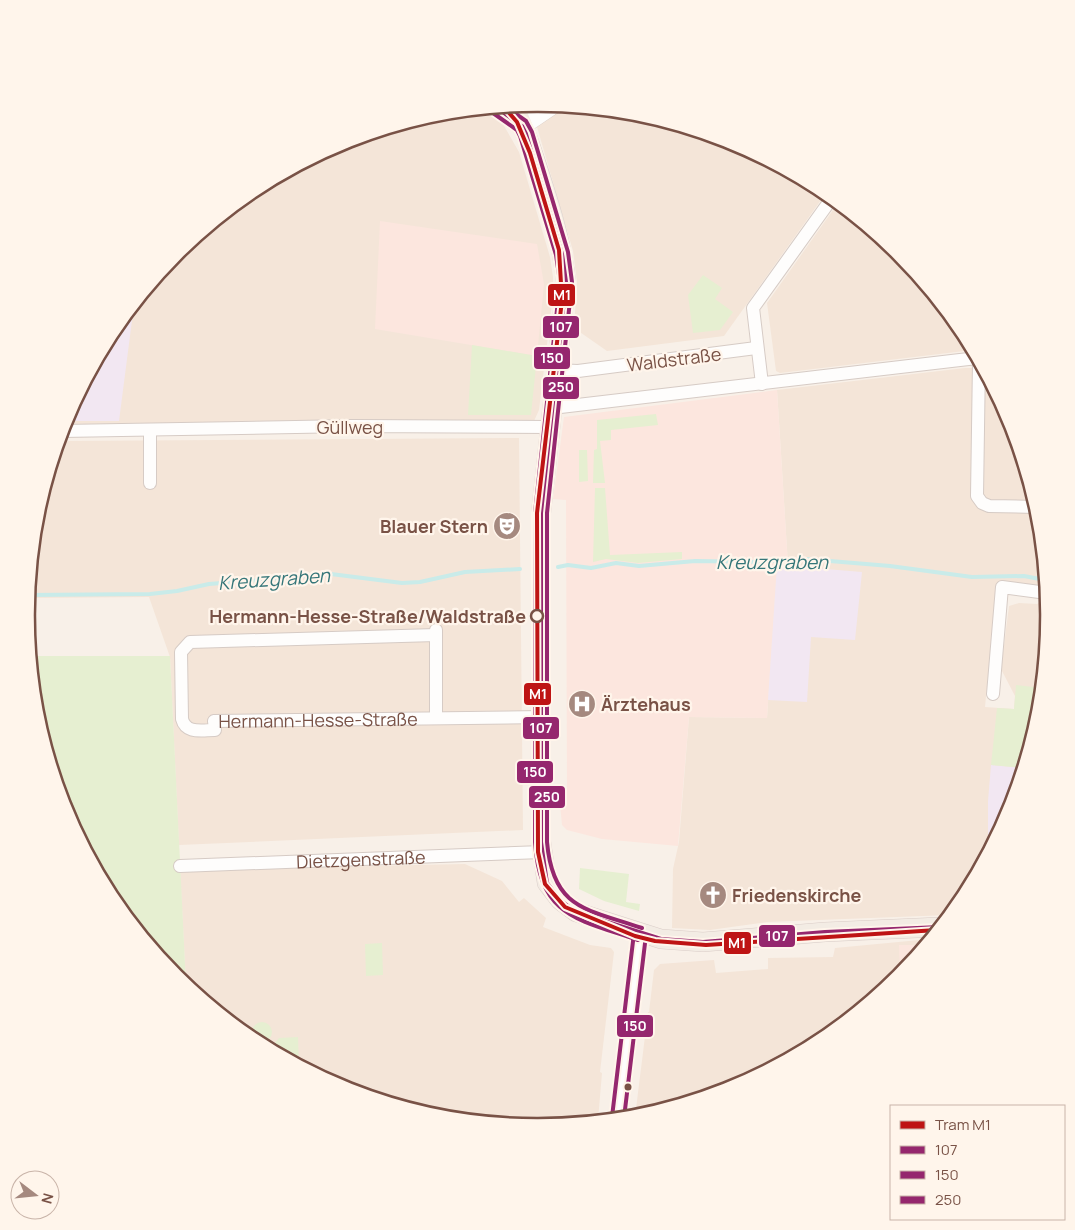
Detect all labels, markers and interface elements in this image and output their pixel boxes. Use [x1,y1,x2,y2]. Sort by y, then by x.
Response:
line badge: M1 [547,283,576,307]
text: M1 [553,285,571,304]
line badge: 107 [542,315,580,339]
text: 107 [550,317,572,336]
street label: Waldstraße [625,341,723,377]
line badge: 150 [533,346,571,370]
text: 150 [540,348,564,367]
line badge: 250 [542,376,580,400]
text: 250 [548,377,574,396]
street label: Güllweg [317,415,383,439]
theatre icon: Blauer Stern [492,511,522,541]
place label: Blauer Stern [380,514,488,538]
water label: Kreuzgraben [716,549,829,575]
water label: Kreuzgraben [217,562,331,596]
place label: Hermann-Hesse-Straße/Waldstraße [209,604,526,628]
marker: Hermann-Hesse-Straße/Waldstraße [530,609,544,623]
line badge: M1 [523,682,552,706]
text: M1 [529,684,547,703]
hospital icon: Ärztehaus [567,689,597,719]
place label: Ärztehaus [601,692,691,716]
street label: Hermann-Hesse-Straße [218,707,418,733]
line badge: 107 [522,716,560,740]
text: 107 [530,718,552,737]
line badge: 150 [516,760,554,784]
text: 150 [523,762,547,781]
line badge: 250 [528,785,566,809]
text: 250 [534,787,560,806]
street label: Dietzgenstraße [296,845,426,873]
church icon: Friedenskirche [698,880,728,910]
place label: Friedenskirche [732,883,862,907]
line badge: 107 [758,924,796,948]
text: 107 [766,926,788,945]
line badge: M1 [723,931,752,955]
text: M1 [728,933,746,952]
line badge: 150 [616,1014,654,1038]
text: 150 [623,1016,647,1035]
unlabelled marker [623,1082,633,1092]
legend [890,1105,1065,1220]
text: Tram M1 [935,1114,991,1135]
text: 107 [935,1139,958,1160]
text: 150 [935,1164,959,1185]
north arrow [10,1170,60,1220]
text: 250 [935,1189,961,1210]
text: N [37,1191,58,1206]

